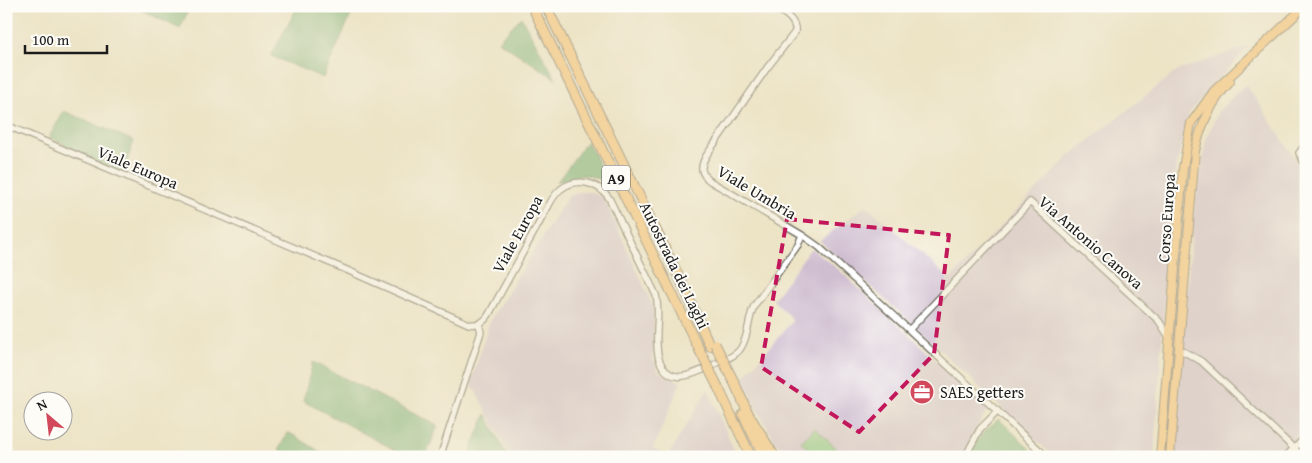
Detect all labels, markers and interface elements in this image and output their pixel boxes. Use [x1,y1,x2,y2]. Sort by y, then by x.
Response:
scale bar [25,22,108,54]
text: 100 m [32,29,70,50]
street label: Viale Europa [94,139,182,195]
street label: Viale Umbria [713,159,802,225]
road number: A9 [602,166,630,190]
street label: Corso Europa [1151,172,1181,263]
street label: Viale Europa [486,190,548,277]
street label: Via Antonio Canova [1033,190,1149,295]
street label: Autostrada dei Laghi [634,197,716,333]
office icon: SAES getters [909,379,935,405]
place label: SAES getters [940,380,1024,404]
north arrow [22,390,72,440]
text: N [33,393,51,416]

